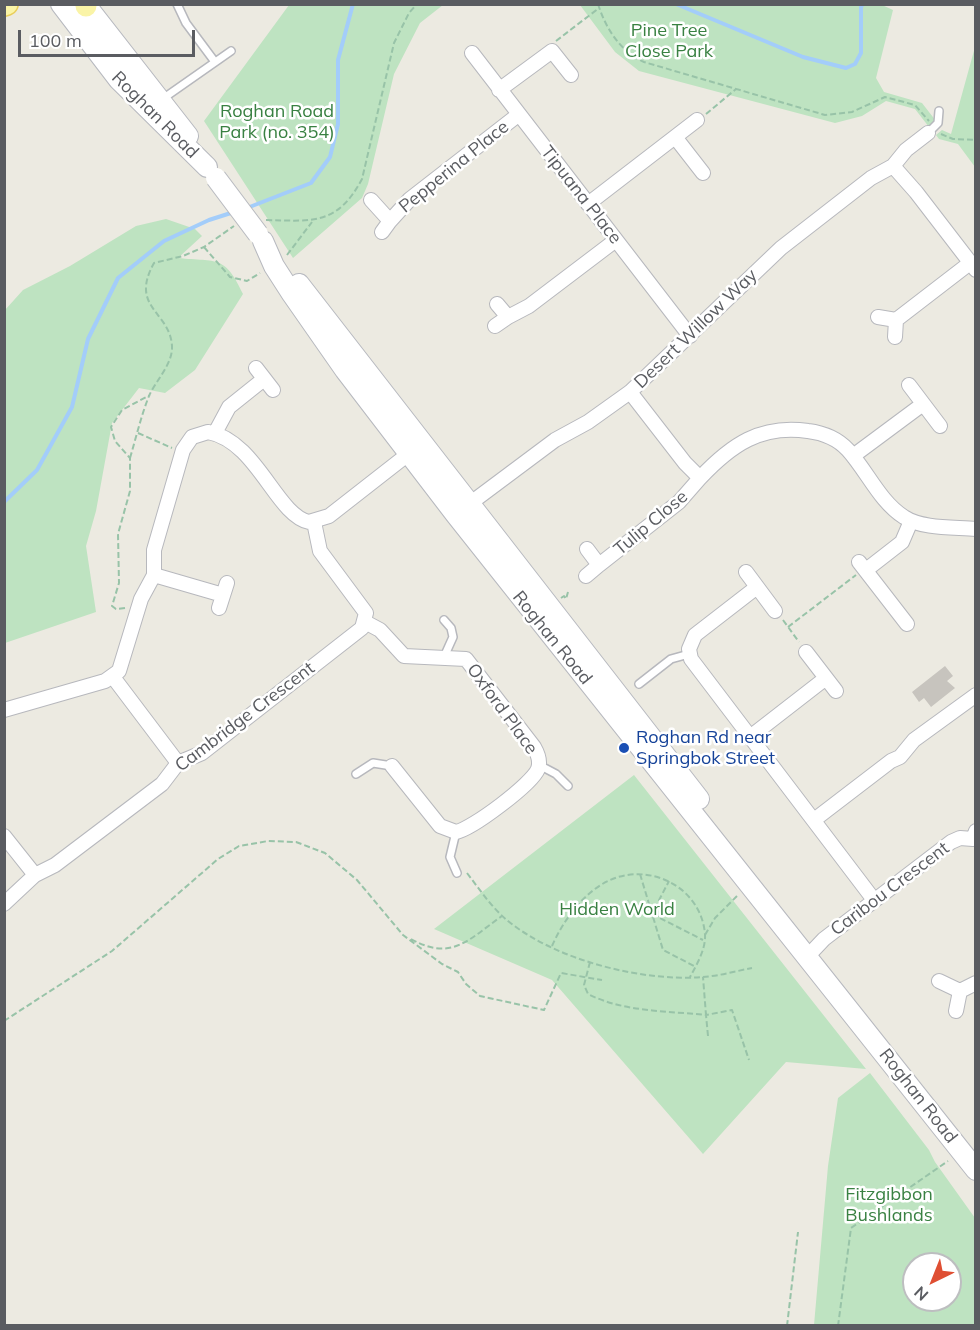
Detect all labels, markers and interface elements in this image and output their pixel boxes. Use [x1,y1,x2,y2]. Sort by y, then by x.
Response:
scale bar [21,18,198,56]
park label: Pine Tree Close Park [625,20,713,63]
text: 100 m [29,29,82,52]
street label: Roghan Road [107,67,203,163]
park label: Roghan Road Park (no. 354) [219,101,335,144]
street label: Pepperina Place [395,116,513,218]
street label: Tipuana Place [536,142,626,248]
street label: Desert Willow Way [630,265,762,393]
street label: Tulip Close [610,486,692,560]
street label: Roghan Road [508,587,596,689]
street label: Cambridge Crescent [171,657,319,777]
street label: Oxford Place [462,659,542,759]
place label: Roghan Rd near Springbok Street [636,727,775,770]
marker: Roghan Rd near Springbok Street [617,741,631,755]
street label: Caribou Crescent [827,837,953,941]
park label: Hidden World [559,899,675,921]
street label: Roghan Road [874,1044,962,1148]
park label: Fitzgibbon Bushlands [845,1184,933,1226]
north arrow [902,1252,962,1312]
text: N [910,1282,932,1305]

